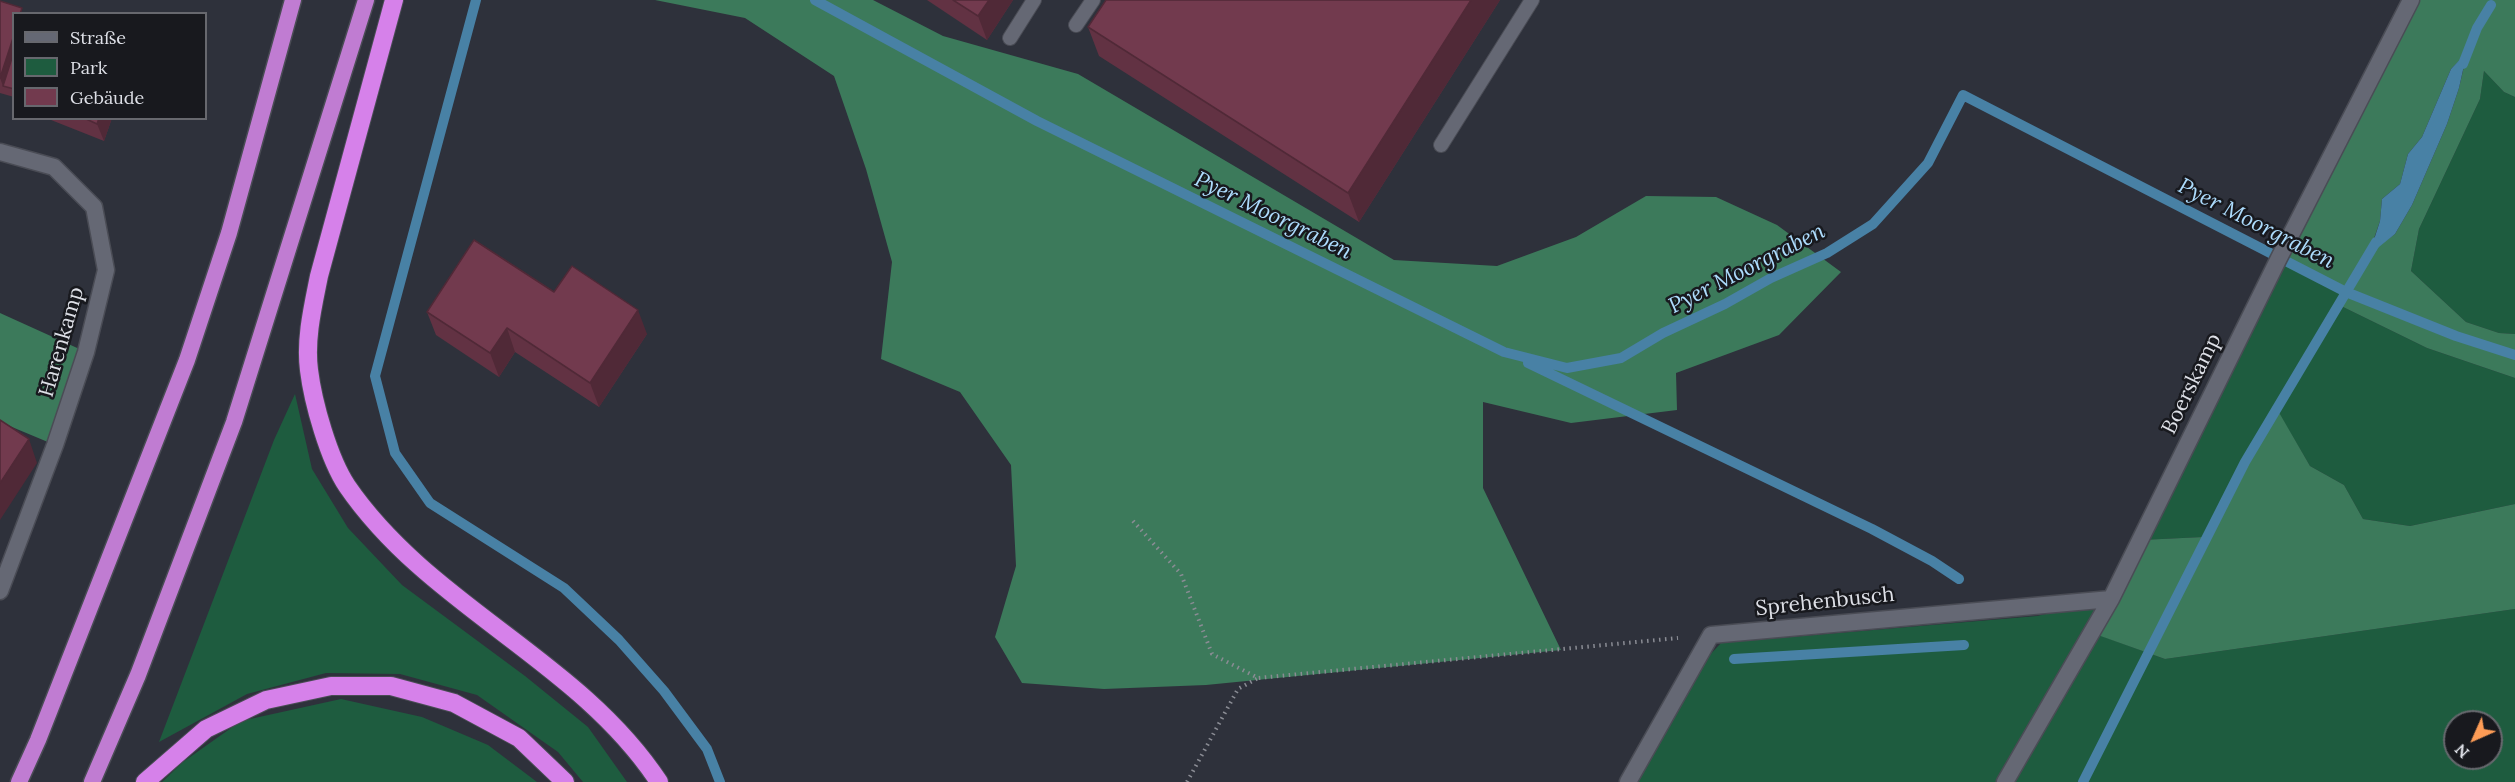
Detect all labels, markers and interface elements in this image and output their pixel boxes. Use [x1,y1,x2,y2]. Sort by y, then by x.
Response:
legend [12,12,207,120]
text: Straße [70,26,126,49]
text: Park [70,56,107,79]
text: Gebäude [70,86,144,109]
water label: Pyer Moorgraben [1190,166,1356,266]
water label: Pyer Moorgraben [2173,173,2339,275]
water label: Pyer Moorgraben [1664,218,1830,320]
street label: Harenkamp [34,284,90,400]
street label: Boerskamp [2157,330,2227,438]
street label: Sprehenbusch [1754,582,1896,622]
north arrow [2443,710,2503,770]
text: N [2450,740,2473,763]

